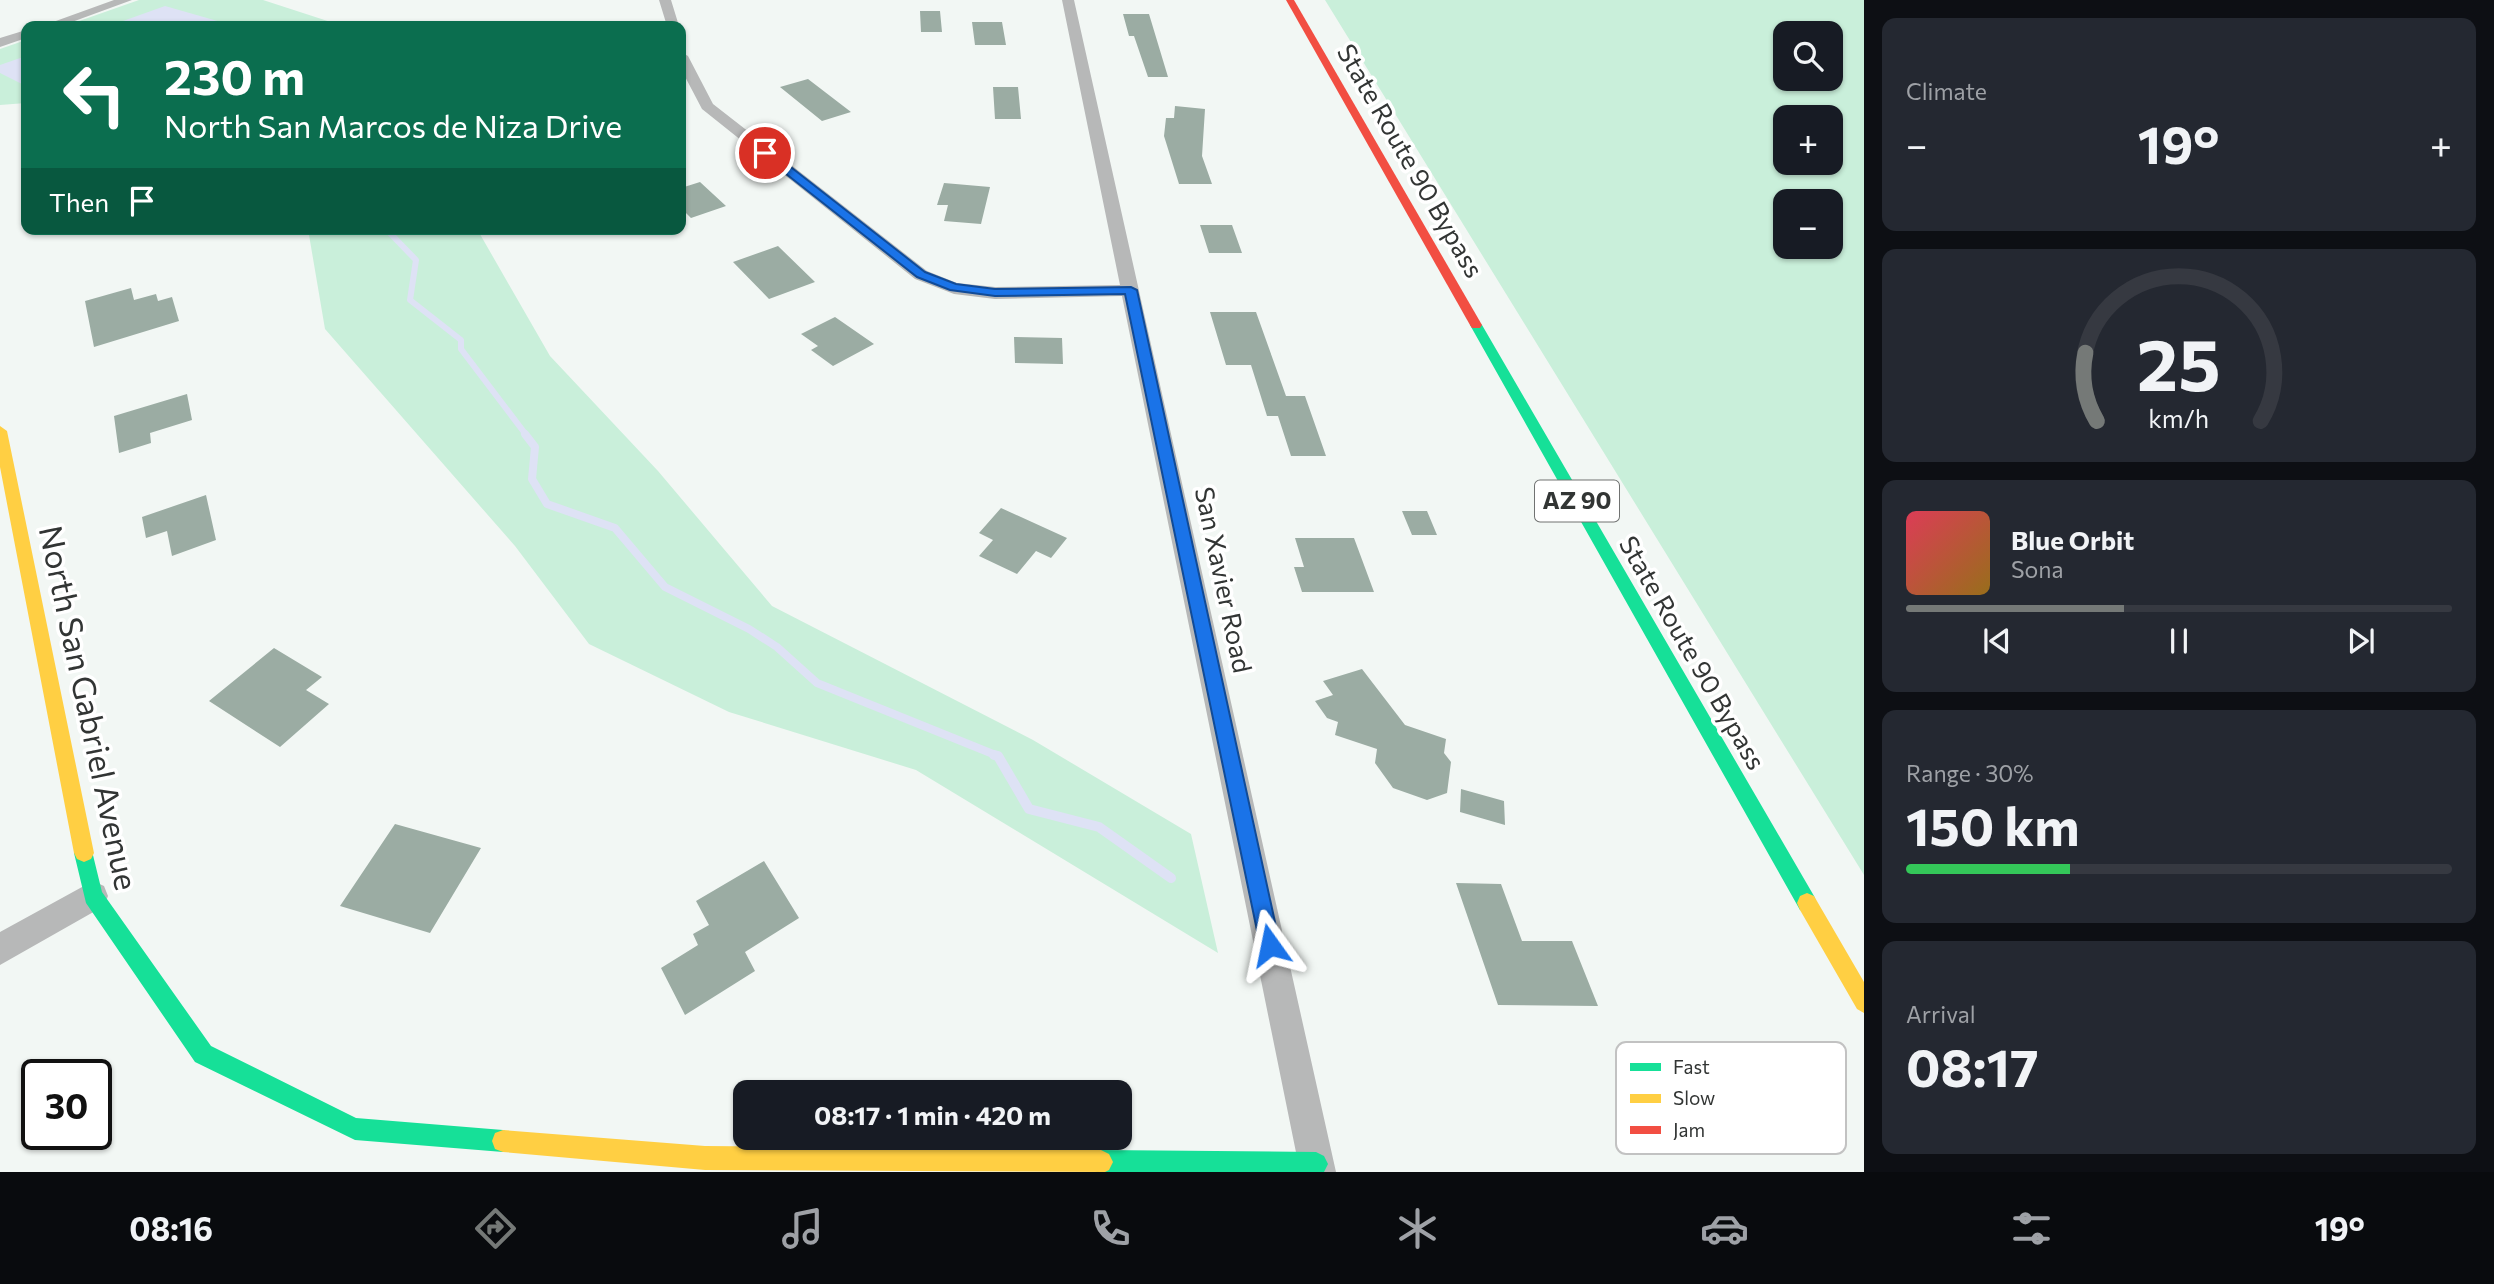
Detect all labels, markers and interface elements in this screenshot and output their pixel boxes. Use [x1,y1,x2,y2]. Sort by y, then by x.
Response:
map controls [1773,21,1843,259]
button: search [1773,21,1843,91]
street label: State Route 90 Bypass [1332,38,1491,283]
text: 230 m [164,45,305,105]
icon: left [49,49,140,140]
text: Climate [1906,77,1987,105]
text: North San Marcos de Niza Drive [164,105,622,145]
button: + [1773,105,1843,175]
text: 19° [2138,111,2219,175]
text: − [1906,120,1928,167]
text: + [2430,120,2452,167]
pin [735,123,795,183]
icon: arrive [746,134,784,172]
icon: arrive [123,182,161,220]
text: Then [49,186,109,217]
button: − [1773,189,1843,259]
text: 25 [2137,318,2221,407]
text: km/h [2149,403,2209,433]
road number: AZ 90 [1535,480,1619,522]
street label: San Xavier Road [1190,484,1259,676]
street label: North San Gabriel Avenue [32,522,148,893]
text: Blue Orbit [2011,524,2134,555]
street label: State Route 90 Bypass [1614,530,1773,775]
text: Sona [2011,555,2063,583]
icon: previous [1978,622,2016,660]
icon: pause [2160,622,2198,660]
icon: next [2342,622,2380,660]
text: Range · 30% [1906,759,2034,787]
text: 150 km [1906,793,2080,857]
position arrow [1233,908,1307,982]
text: Arrival [1906,1000,1976,1028]
text: 08:17 [1906,1034,2039,1098]
legend [1616,1042,1846,1154]
text: Fast [1673,1055,1710,1078]
speed limit sign: 30 [21,1059,112,1150]
text: Slow [1673,1086,1715,1109]
text: 08:17 · 1 min · 420 m [814,1099,1051,1130]
text: Jam [1673,1118,1705,1141]
icon: directions [471,1204,520,1253]
icon: music [778,1204,827,1253]
icon: phone [1086,1204,1135,1253]
icon: climate [1393,1204,1442,1253]
icon: car [1700,1204,1749,1253]
icon: filters [2007,1204,2056,1253]
text: 08:16 [129,1208,213,1248]
text: 19° [2315,1208,2365,1248]

